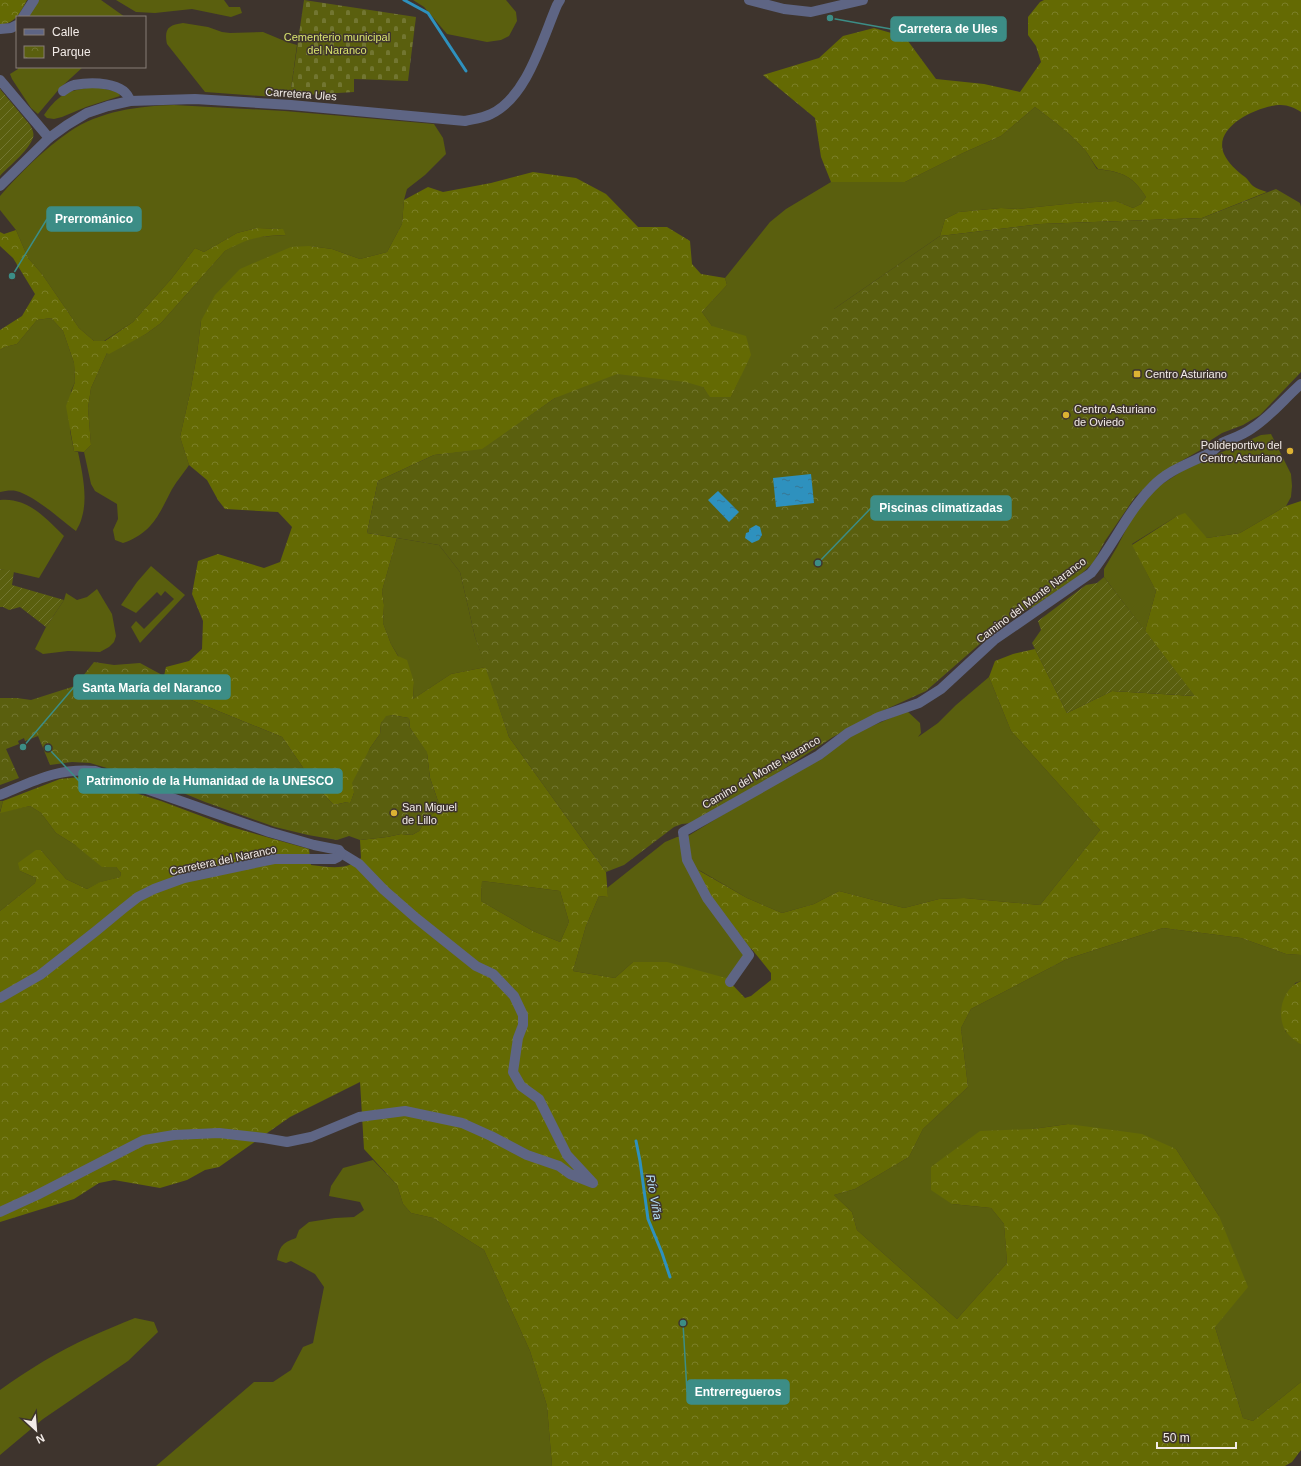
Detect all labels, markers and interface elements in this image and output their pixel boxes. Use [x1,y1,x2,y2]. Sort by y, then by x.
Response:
legend [16,16,146,68]
callout: Carretera de Ules [891,17,1006,41]
text: Carretera de Ules [898,22,998,36]
text: Calle [52,25,80,39]
park label: Cementerio municipal del Naranco [284,31,390,56]
text: Parque [52,45,91,59]
street label: Carretera Ules [265,86,338,103]
callout: Prerrománico [47,207,141,231]
text: Prerrománico [55,212,133,226]
place label: Centro Asturiano [1145,368,1227,380]
marker: Centro Asturiano [1132,369,1142,379]
place label: Centro Asturiano de Oviedo [1074,403,1156,428]
marker: Centro Asturiano de Oviedo [1061,410,1071,420]
place label: Polideportivo del Centro Asturiano [1200,439,1282,464]
marker: Polideportivo del Centro Asturiano [1285,446,1295,456]
callout: Piscinas climatizadas [871,496,1011,520]
text: Piscinas climatizadas [879,501,1003,515]
street label: Camino del Monte Naranco [974,555,1088,645]
callout: Santa María del Naranco [74,675,230,699]
text: Santa María del Naranco [82,681,222,695]
street label: Camino del Monte Naranco [700,733,822,811]
callout: Patrimonio de la Humanidad de la UNESCO [79,769,342,793]
text: Patrimonio de la Humanidad de la UNESCO [86,774,334,788]
place label: San Miguel de Lillo [402,801,457,826]
marker: San Miguel de Lillo [389,808,399,818]
street label: Carretera del Naranco [169,843,277,877]
water label: Río Viña [643,1173,665,1221]
callout: Entrerregueros [687,1380,789,1404]
text: Entrerregueros [695,1385,782,1399]
north arrow [16,1410,56,1450]
scale bar [1157,1424,1236,1450]
text: 50 m [1163,1431,1190,1445]
text: N [34,1432,47,1446]

